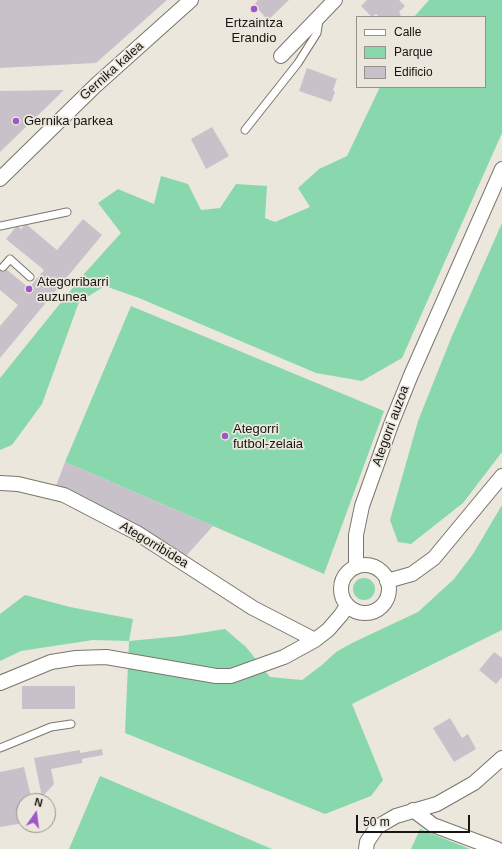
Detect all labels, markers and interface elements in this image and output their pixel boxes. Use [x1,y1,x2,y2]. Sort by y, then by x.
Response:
marker: Ertzaintza Erandio [249,4,259,14]
place label: Ertzaintza Erandio [225,15,283,46]
legend [356,16,486,88]
text: Calle [394,25,421,39]
street label: Gernika kalea [77,38,147,104]
text: Parque [394,45,433,59]
text: Edificio [394,65,433,79]
place label: Gernika parkea [24,113,113,129]
marker: Gernika parkea [11,116,21,126]
place label: Ategorribarri auzunea [37,274,109,305]
marker: Ategorribarri auzunea [24,284,34,294]
street label: Ategorri auzoa [369,384,413,468]
place label: Ategorri futbol-zelaia [233,421,303,452]
marker: Ategorri futbol-zelaia [220,431,230,441]
street label: Ategorribidea [117,518,191,572]
north arrow [16,793,56,833]
text: N [33,796,44,809]
scale bar [358,807,472,833]
text: 50 m [363,815,390,829]

